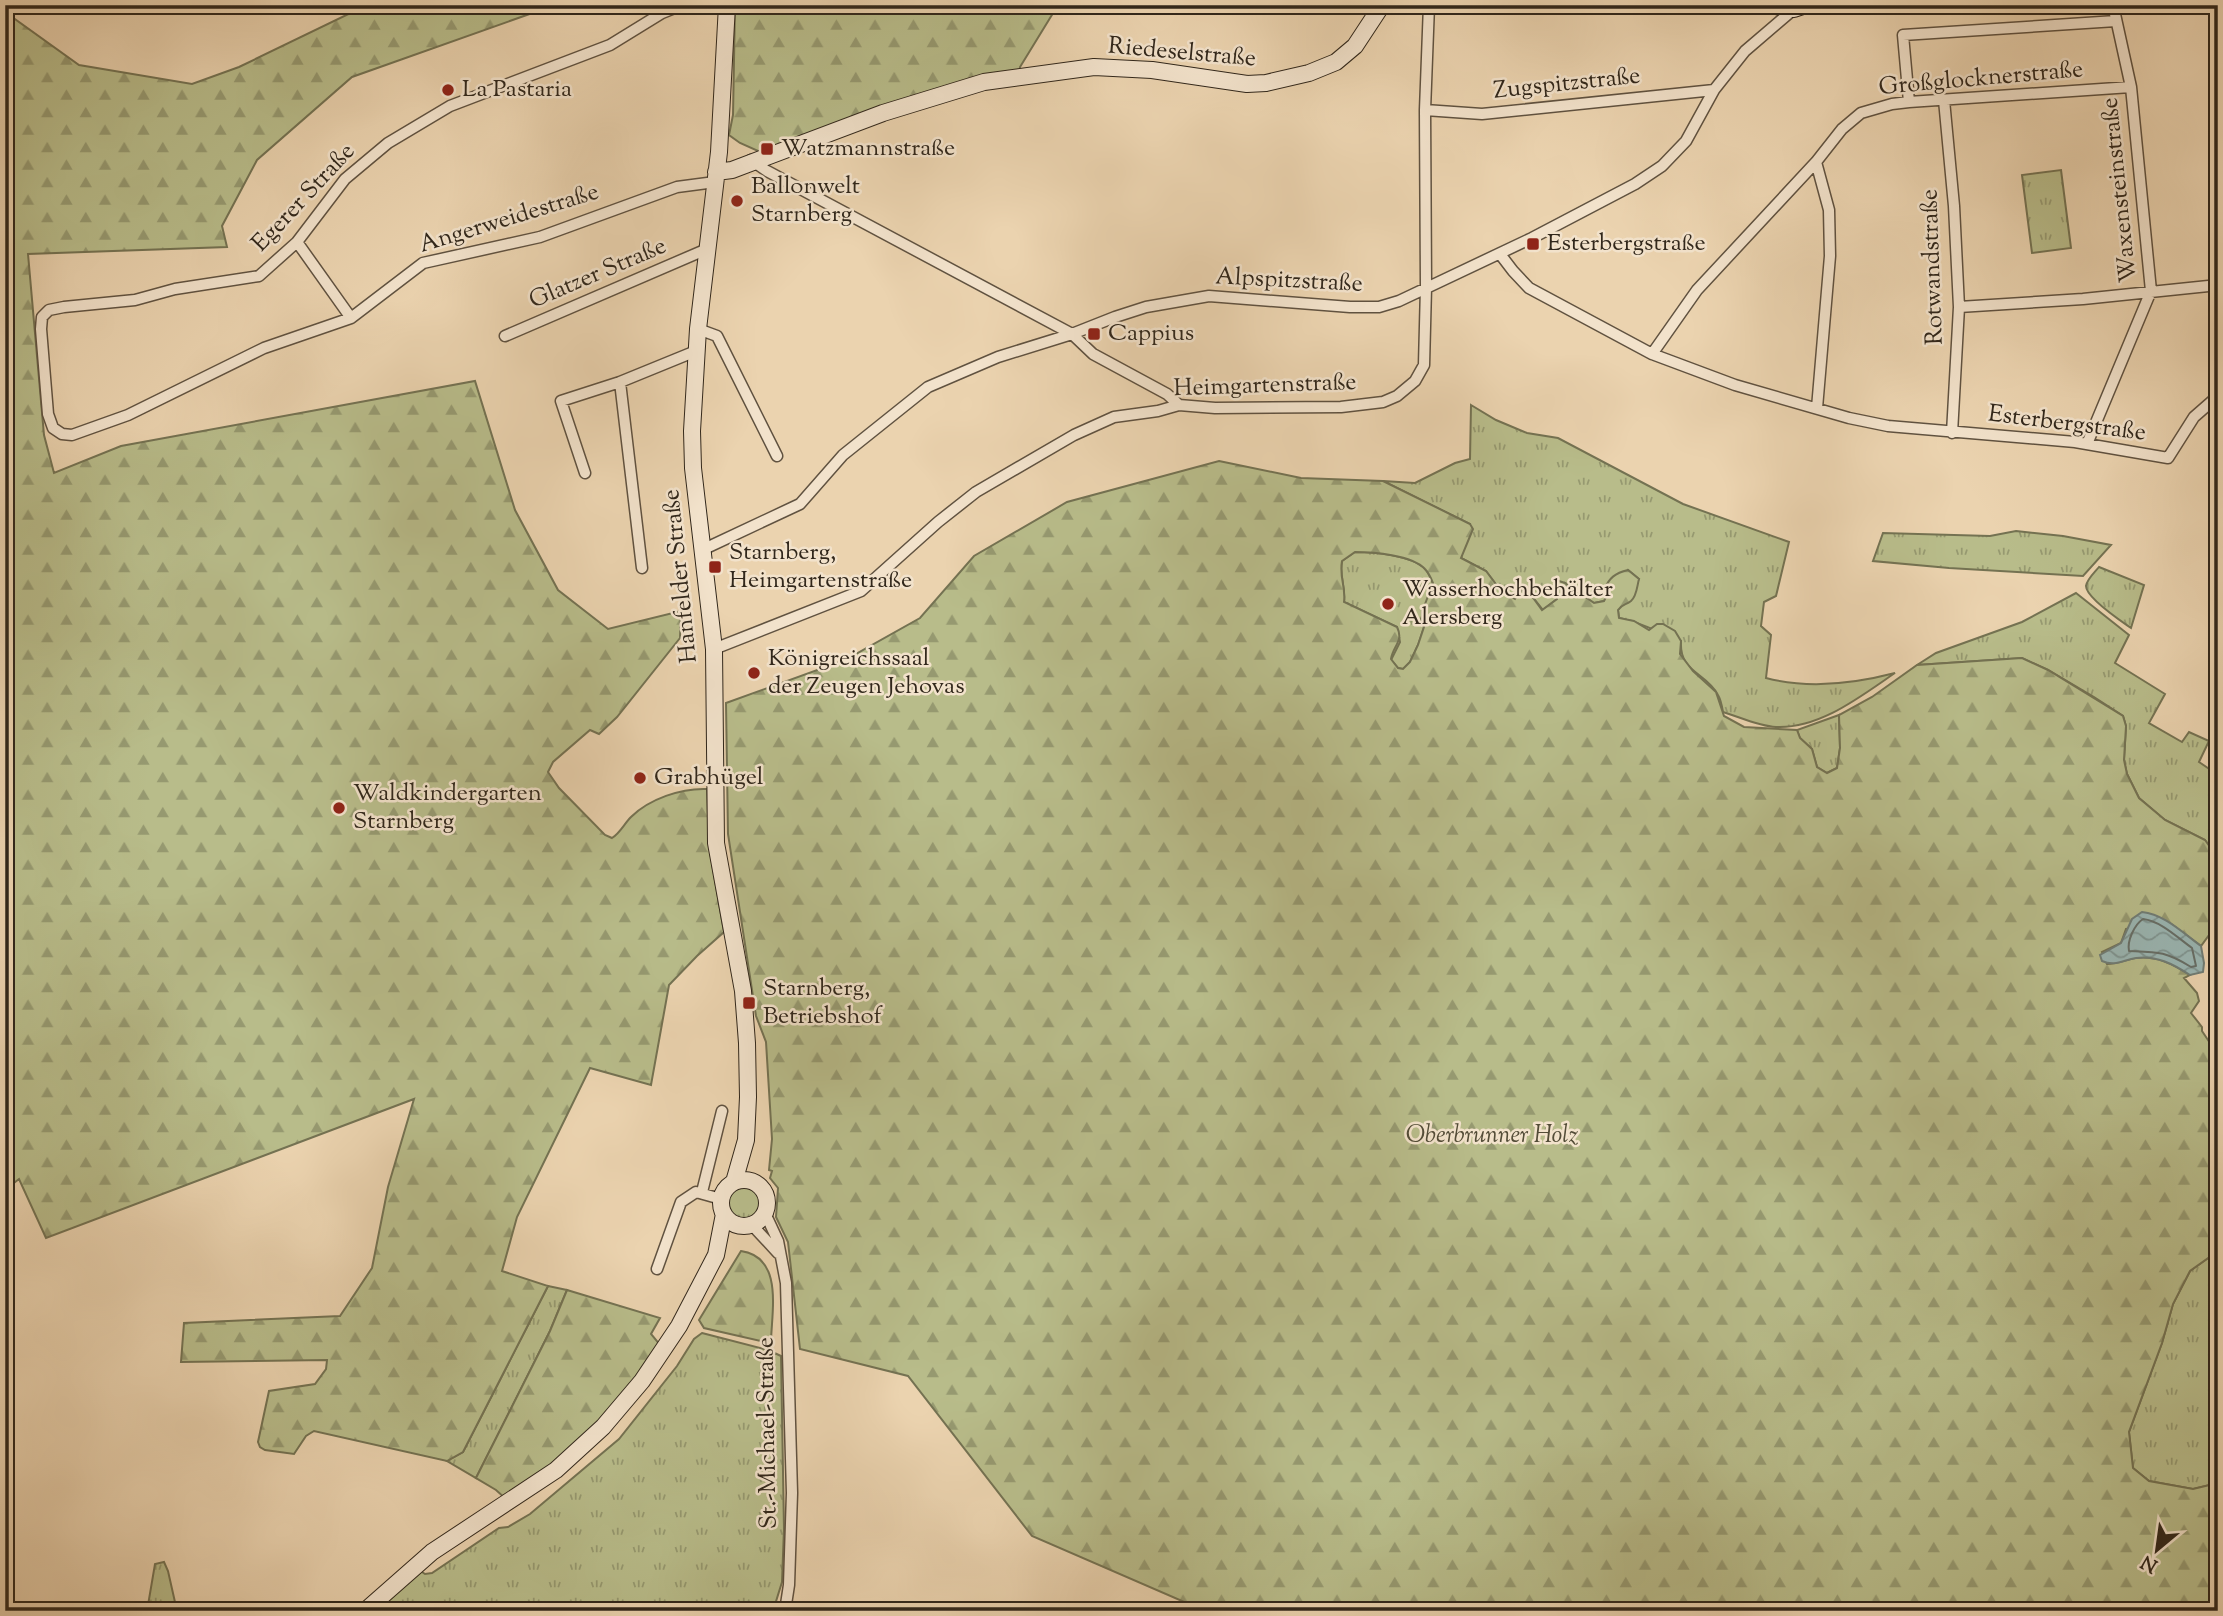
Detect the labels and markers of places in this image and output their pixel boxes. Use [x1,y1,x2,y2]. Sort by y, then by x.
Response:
place label: La Pastaria [462,73,572,107]
marker: La Pastaria [440,82,456,98]
place label: Watzmannstraße [781,132,955,166]
marker: Watzmannstraße [759,141,775,157]
place label: Ballonwelt Starnberg [751,170,860,232]
marker: Ballonwelt Starnberg [729,193,745,209]
place label: Esterbergstraße [1547,227,1706,261]
marker: Esterbergstraße [1525,236,1541,252]
place label: Cappius [1108,317,1194,351]
marker: Cappius [1086,326,1102,342]
place label: Starnberg, Heimgartenstraße [729,536,912,598]
marker: Starnberg, Heimgartenstraße [707,559,723,575]
place label: Wasserhochbehälter Alersberg [1402,573,1613,635]
marker: Wasserhochbehälter Alersberg [1380,596,1396,612]
place label: Königreichssaal der Zeugen Jehovas [768,642,965,704]
marker: Königreichssaal der Zeugen Jehovas [746,665,762,681]
place label: Grabhügel [654,761,764,795]
marker: Grabhügel [632,770,648,786]
place label: Waldkindergarten Starnberg [353,777,542,839]
marker: Waldkindergarten Starnberg [331,800,347,816]
place label: Starnberg, Betriebshof [763,972,884,1034]
marker: Starnberg, Betriebshof [741,995,757,1011]

